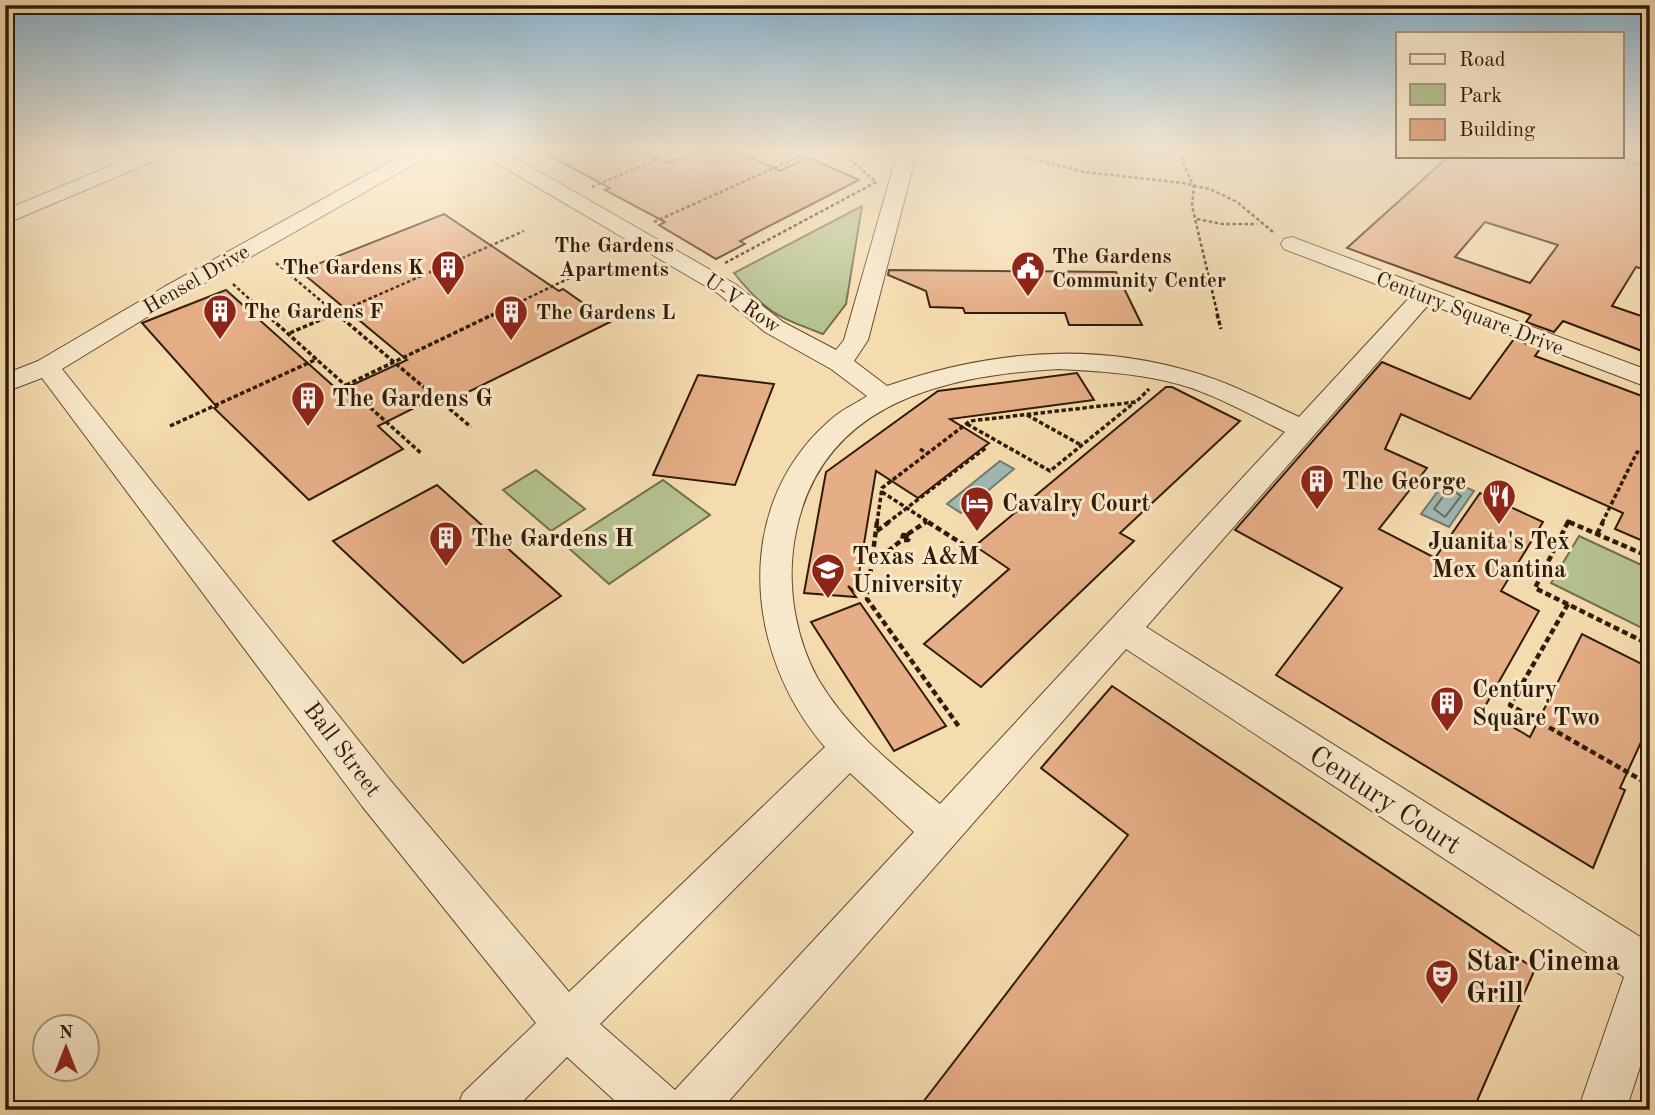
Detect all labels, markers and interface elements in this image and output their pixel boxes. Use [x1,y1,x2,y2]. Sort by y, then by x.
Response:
legend [1396,32,1624,158]
text: Road [1459,50,1506,71]
text: Park [1459,86,1502,107]
text: Building [1459,120,1536,141]
district label: The Gardens Apartments [554,236,674,281]
street label: Hensel Drive [140,242,253,319]
place label: The Gardens Community Center [1052,247,1226,292]
building icon: The Gardens K [429,248,467,297]
public building icon: The Gardens Community Center [1009,249,1047,298]
place label: The Gardens K [283,258,424,279]
street label: Century Square Drive [1373,269,1566,360]
street label: U-V Row [700,270,784,338]
building icon: The Gardens F [201,292,239,341]
building icon: The Gardens L [492,293,530,342]
place label: The Gardens F [244,302,383,323]
place label: The Gardens L [536,303,675,324]
building icon: The Gardens G [289,379,327,428]
place label: The Gardens G [332,388,492,412]
building icon: The George [1298,462,1336,511]
place label: The George [1342,471,1466,495]
restaurant icon: Juanita's Tex Mex Cantina [1480,477,1518,526]
hotel icon: Cavalry Court [958,484,996,533]
place label: Cavalry Court [1002,493,1150,517]
building icon: The Gardens H [427,519,465,568]
place label: The Gardens H [471,528,634,552]
place label: Juanita's Tex Mex Cantina [1428,531,1570,583]
place label: Texas A&M University [852,546,979,598]
school or university icon: Texas A&M University [809,551,847,600]
place label: Century Square Two [1472,679,1600,731]
building icon: Century Square Two [1428,684,1466,733]
street label: Ball Street [298,698,385,802]
street label: Century Court [1304,742,1465,861]
place label: Star Cinema Grill [1466,949,1620,1009]
theatre icon: Star Cinema Grill [1423,957,1461,1006]
north arrow [32,1014,102,1084]
text: N [59,1024,74,1043]

